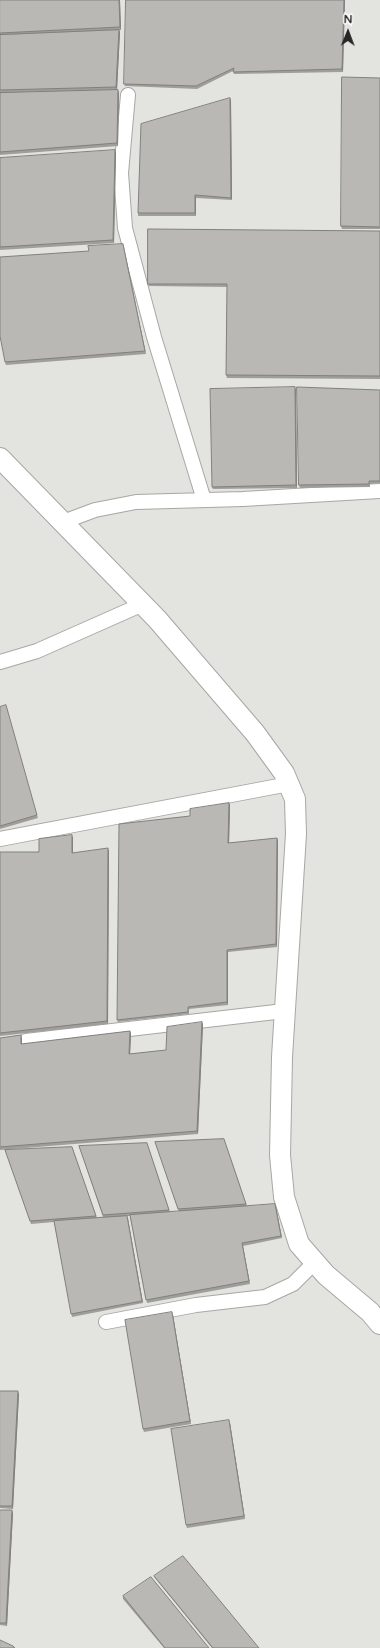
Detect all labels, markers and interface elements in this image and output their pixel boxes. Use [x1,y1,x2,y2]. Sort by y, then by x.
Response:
north arrow [328,12,368,52]
text: N [344,13,353,26]

